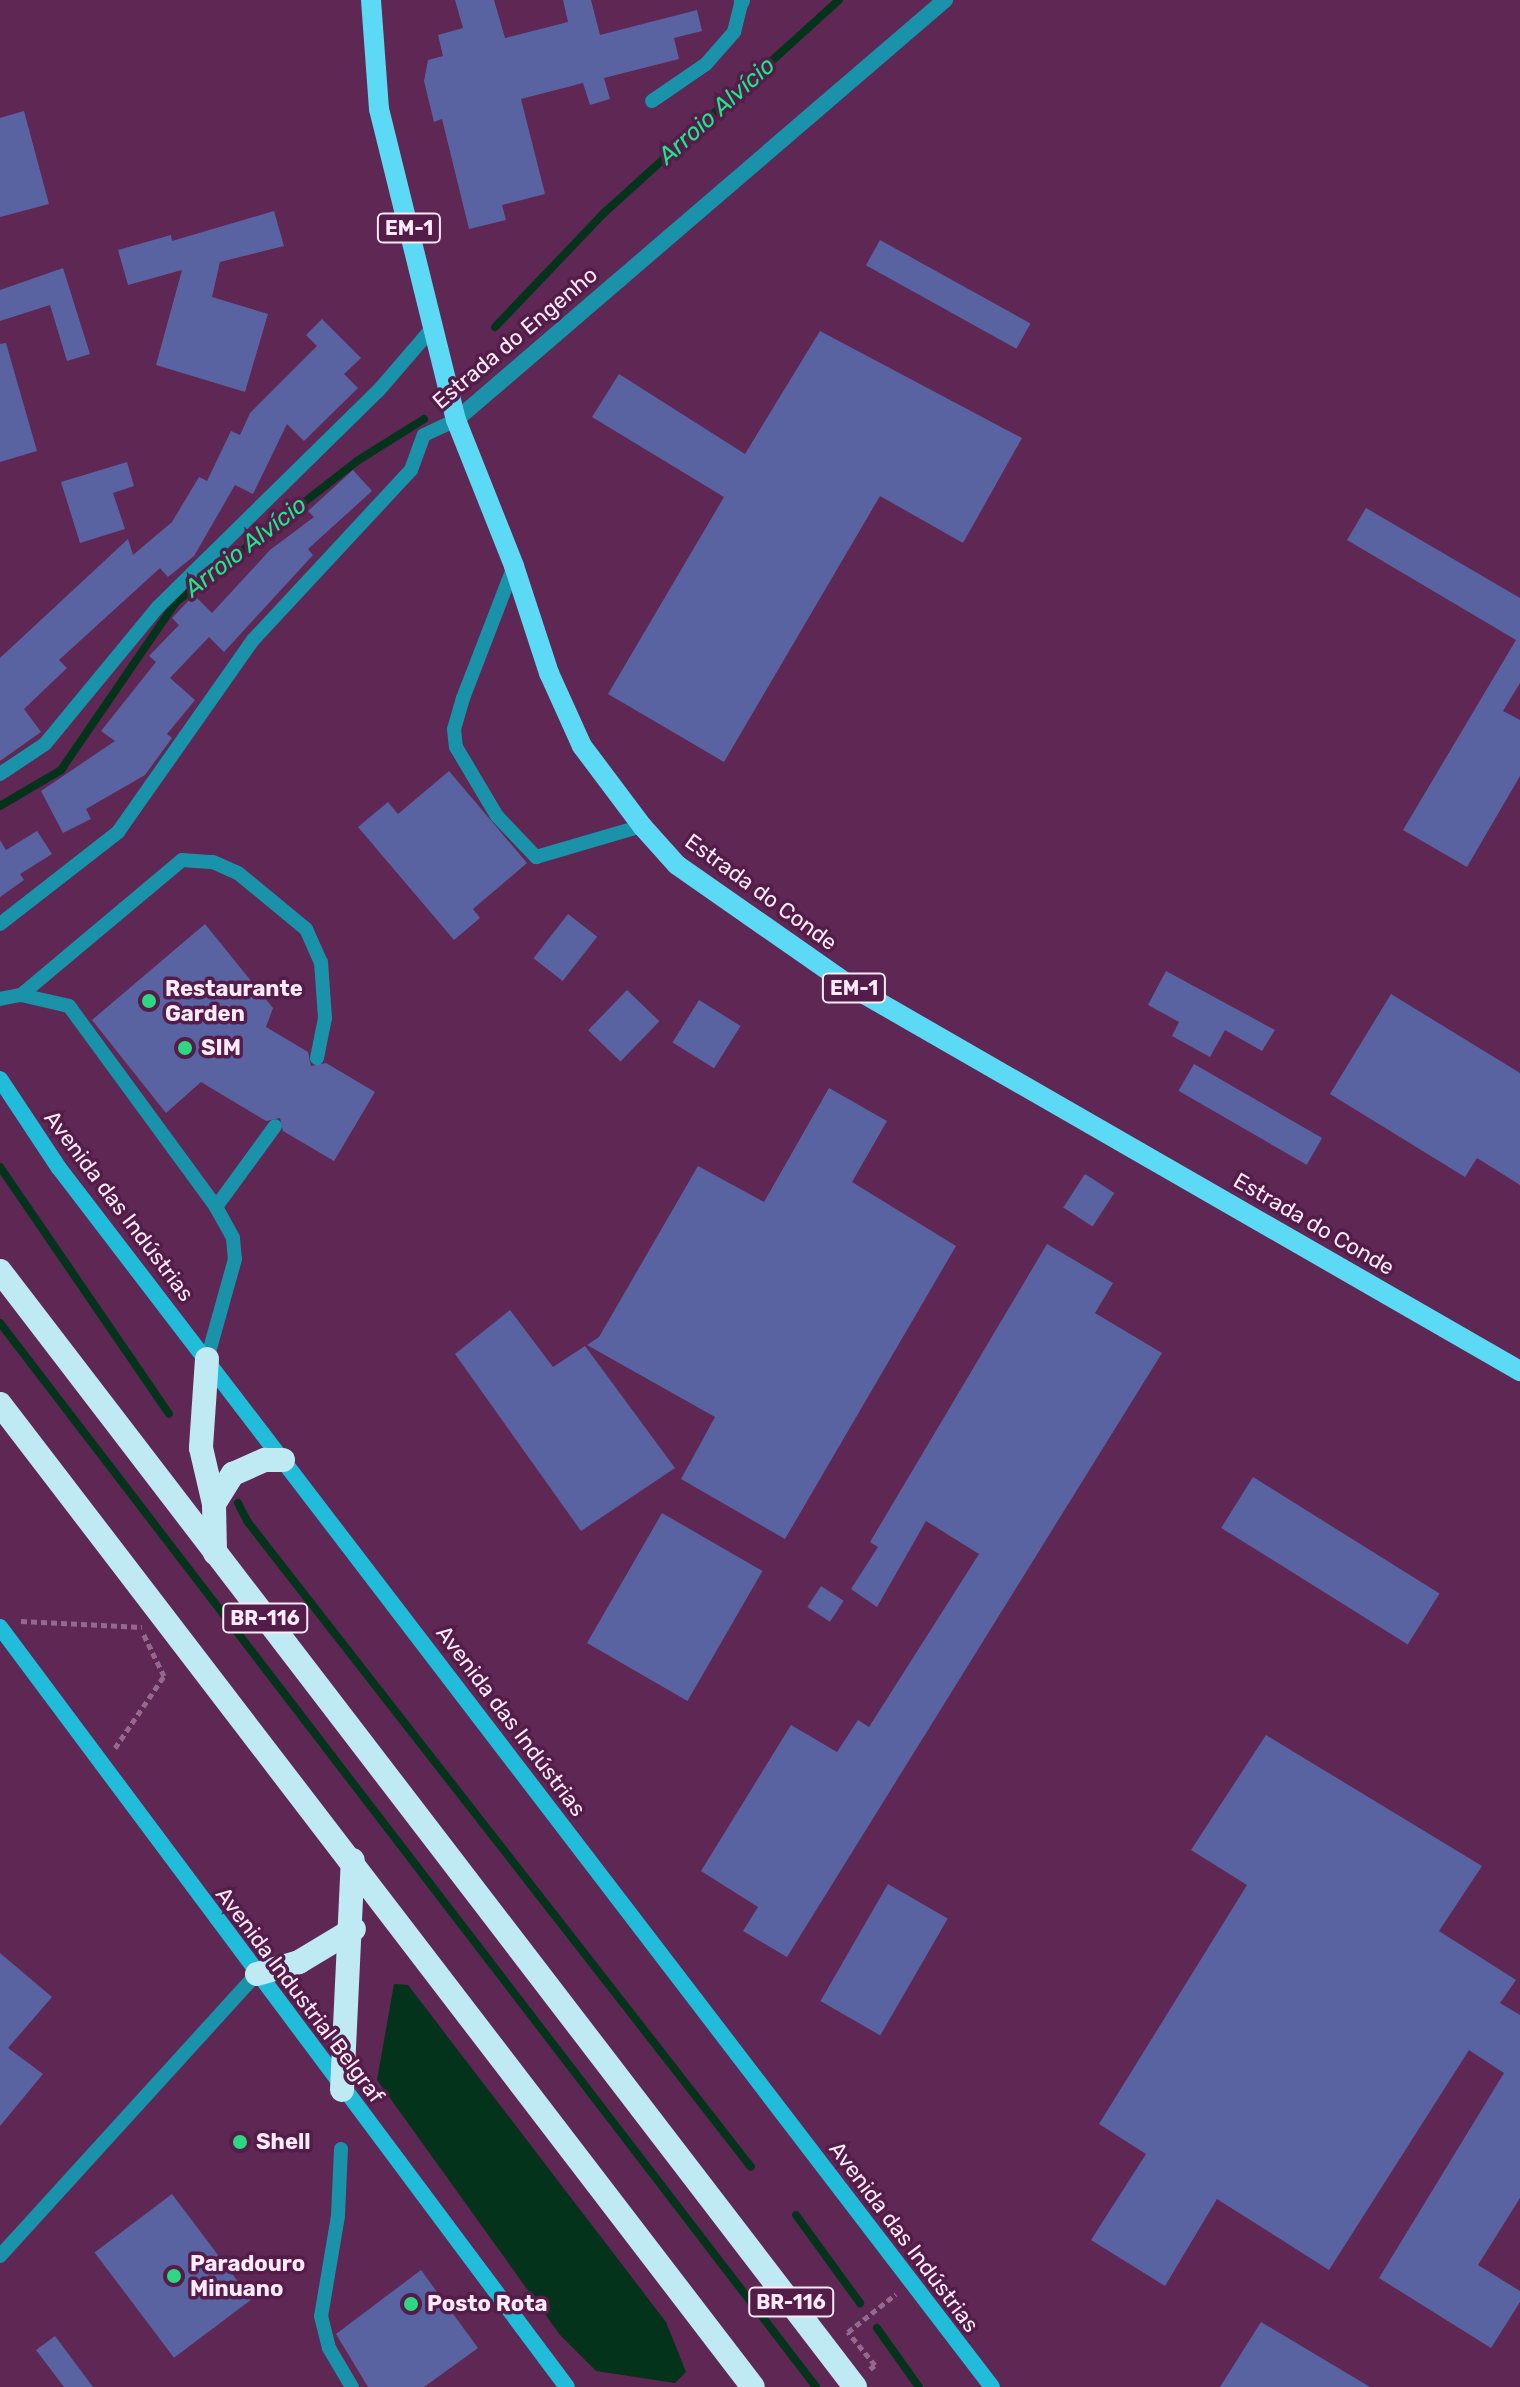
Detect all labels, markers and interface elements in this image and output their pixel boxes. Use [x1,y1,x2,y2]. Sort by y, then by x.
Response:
water label: Arroio Alvício [653,51,781,171]
road number: EM-1 [375,212,443,244]
street label: Estrada do Engenho [427,261,603,415]
water label: Arroio Alvício [179,490,313,604]
street label: Estrada do Conde [680,828,842,956]
road number: EM-1 [820,972,888,1004]
place label: Restaurante Garden [165,975,303,1026]
marker: Restaurante Garden [140,992,158,1010]
place label: SIM [201,1035,241,1061]
marker: SIM [176,1039,194,1057]
street label: Avenida das Indústrias [39,1105,199,1307]
street label: Estrada do Conde [1229,1167,1399,1281]
road number: BR-116 [221,1602,309,1634]
street label: Avenida das Indústrias [431,1620,591,1822]
street label: Avenida Industrial Belgraf [210,1882,390,2108]
place label: Shell [256,2129,311,2155]
marker: Shell [231,2133,249,2151]
street label: Avenida das Indústrias [824,2136,984,2338]
place label: Paradouro Minuano [190,2250,305,2302]
marker: Paradouro Minuano [165,2267,183,2285]
road number: BR-116 [747,2286,835,2318]
place label: Posto Rota [427,2291,547,2317]
marker: Posto Rota [402,2295,420,2313]

